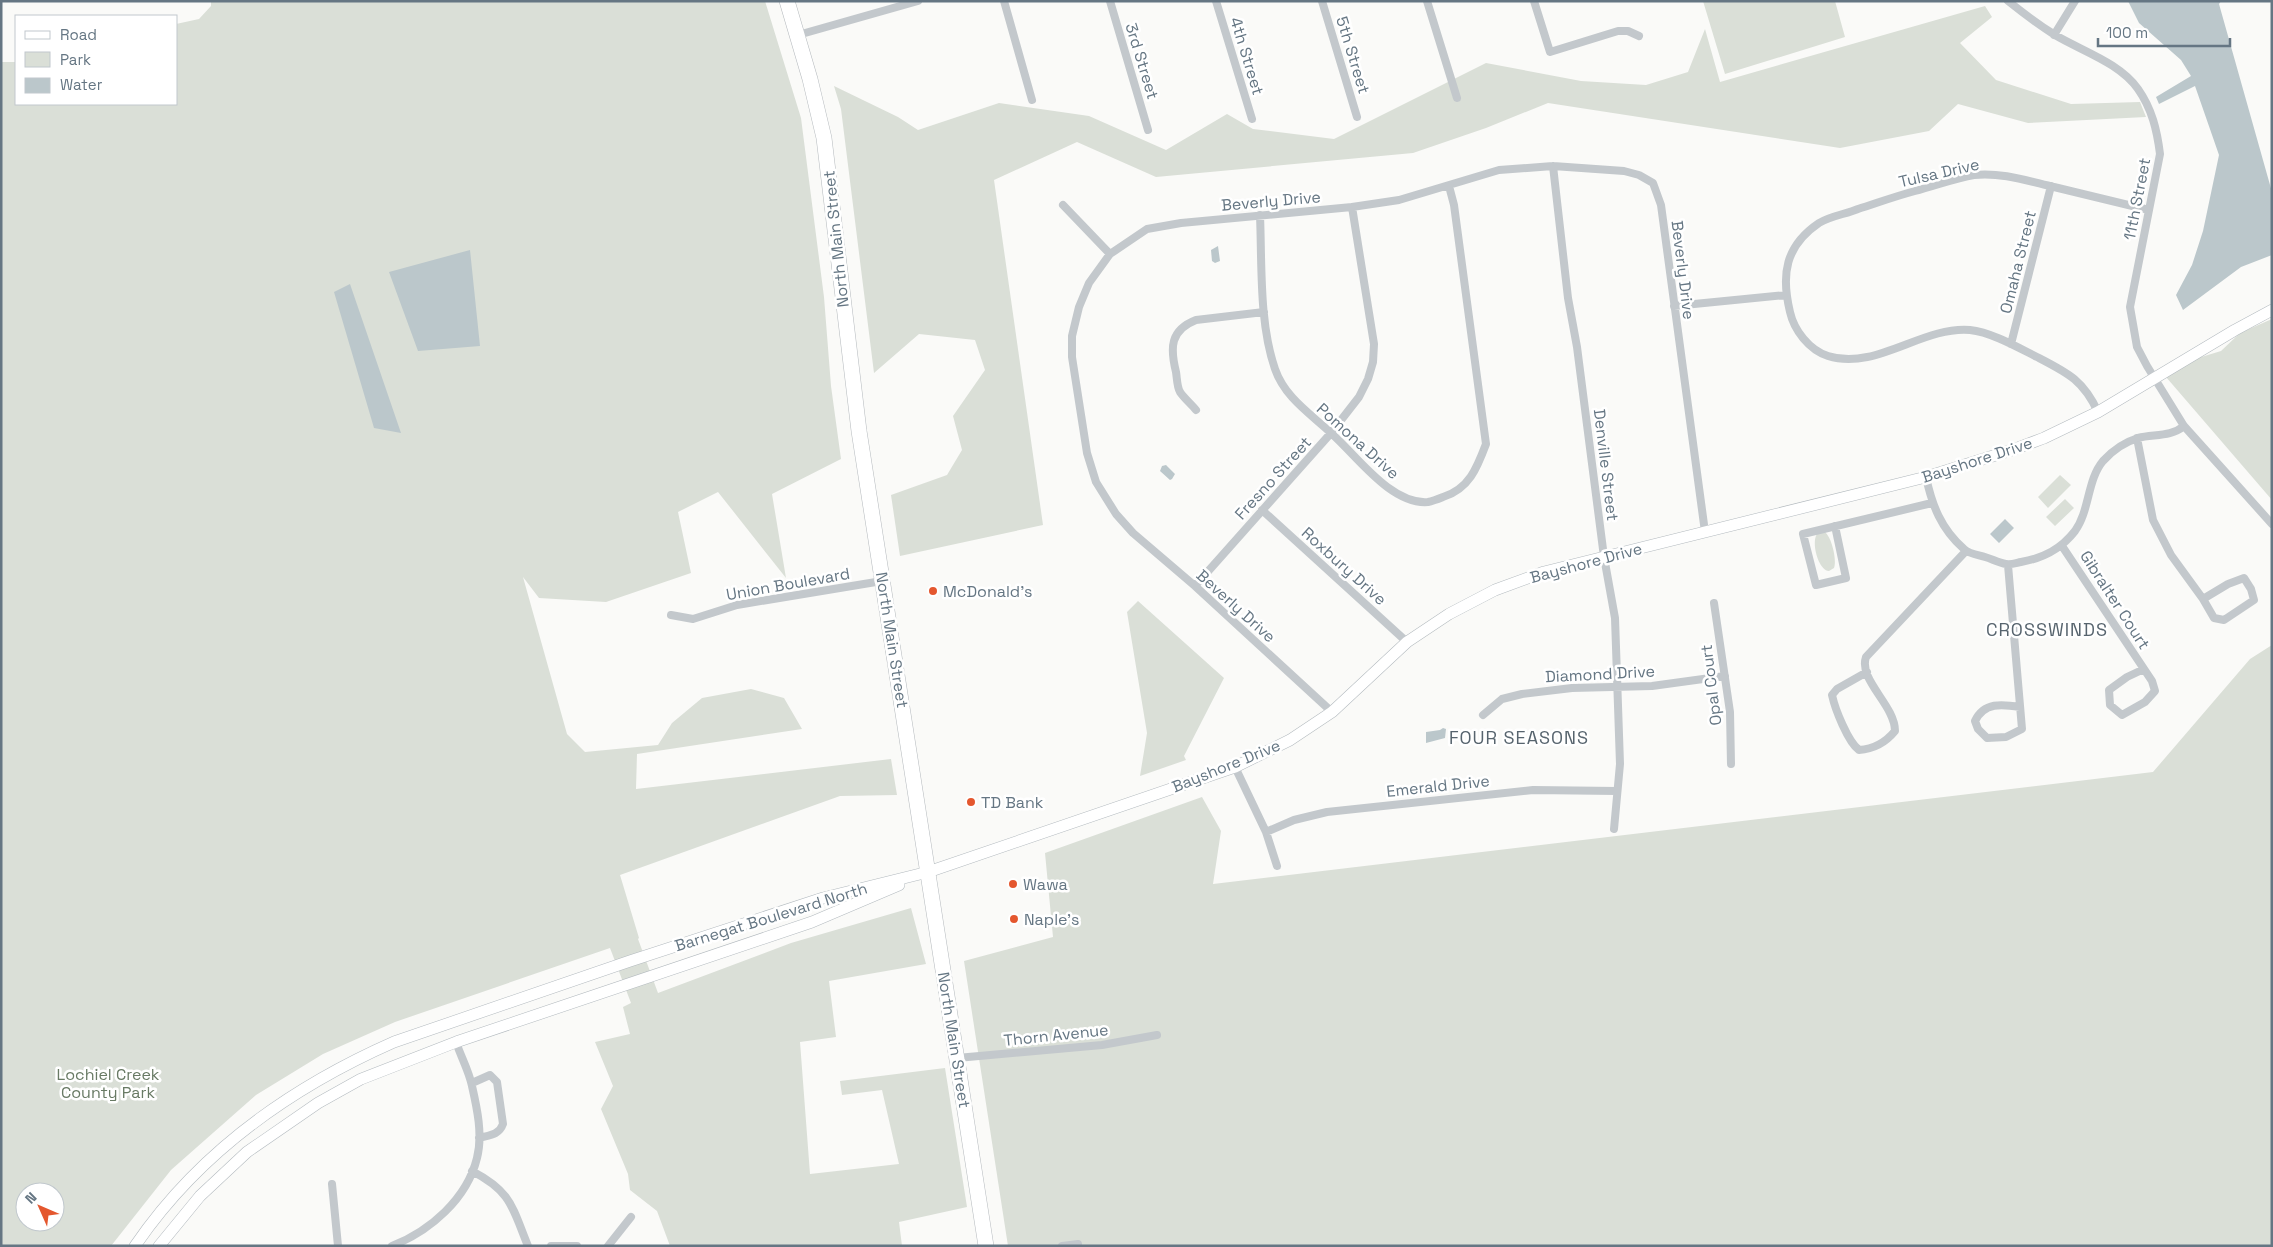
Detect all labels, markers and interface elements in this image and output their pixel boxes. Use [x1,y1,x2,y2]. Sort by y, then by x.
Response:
street label: 5th Street [1331,14,1375,96]
legend [15,15,178,105]
street label: 4th Street [1225,15,1269,97]
scale bar [2098,15,2230,47]
street label: 3rd Street [1120,20,1164,102]
text: 100 m [2106,23,2148,42]
text: Road [60,25,97,44]
text: Park [60,50,91,69]
text: Water [60,75,103,94]
street label: Tulsa Drive [1897,154,1981,192]
street label: 11th Street [2119,156,2155,242]
street label: North Main Street [818,169,854,309]
street label: Beverly Drive [1220,186,1322,216]
street label: Omaha Street [1995,208,2041,316]
street label: Beverly Drive [1667,219,1699,321]
street label: Pomona Drive [1312,398,1404,484]
street label: Denville Street [1589,408,1623,522]
street label: Fresno Street [1230,432,1316,524]
street label: Bayshore Drive [1919,432,2035,488]
street label: Roxbury Drive [1297,522,1391,610]
street label: Bayshore Drive [1528,538,1644,588]
street label: Gibralter Court [2075,547,2155,653]
street label: Union Boulevard [725,563,851,605]
street label: Beverly Drive [1192,565,1280,647]
street label: North Main Street [871,570,913,710]
place label: McDonald's [943,581,1033,602]
marker: McDonald's [927,585,939,597]
district label: CROSSWINDS [1986,618,2108,641]
street label: Opal Court [1696,643,1726,727]
street label: Diamond Drive [1545,661,1655,687]
district label: FOUR SEASONS [1449,726,1589,749]
street label: Bayshore Drive [1169,735,1283,797]
street label: Emerald Drive [1385,770,1491,802]
place label: TD Bank [981,792,1044,813]
marker: TD Bank [965,796,977,808]
place label: Wawa [1023,874,1068,895]
street label: Barnegat Boulevard North [672,878,870,956]
marker: Wawa [1007,878,1019,890]
place label: Naple's [1024,909,1079,930]
marker: Naple's [1008,913,1020,925]
street label: North Main Street [933,970,975,1110]
street label: Thorn Avenue [1003,1019,1109,1051]
park label: Lochiel Creek County Park [57,1064,160,1103]
north arrow [15,1182,65,1232]
text: N [21,1188,40,1207]

